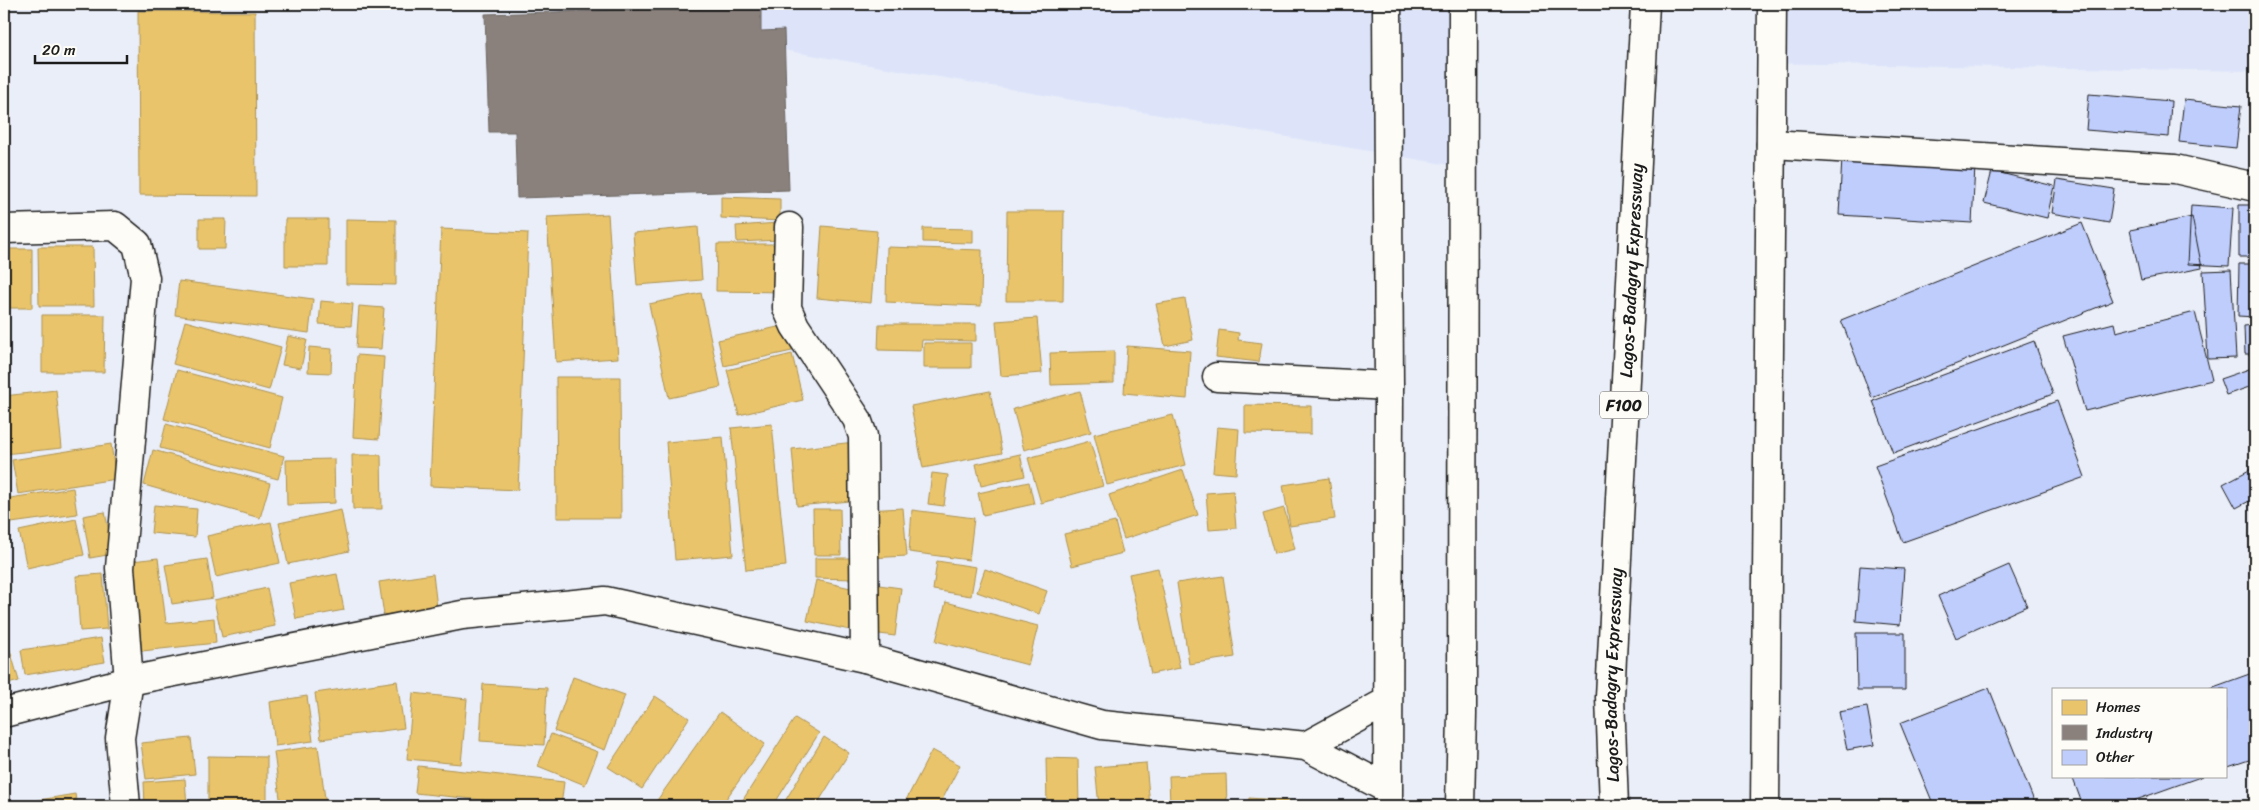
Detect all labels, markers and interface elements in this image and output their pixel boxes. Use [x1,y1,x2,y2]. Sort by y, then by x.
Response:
scale bar [35,32,128,64]
text: 20 m [42,37,76,63]
street label: Lagos-Badagry Expressway [1610,162,1653,379]
road number: F100 [1600,392,1648,418]
street label: Lagos-Badagry Expressway [1594,566,1633,783]
legend [2052,688,2226,778]
text: Homes [2096,694,2140,720]
text: Industry [2095,720,2153,746]
text: Other [2096,744,2135,770]

